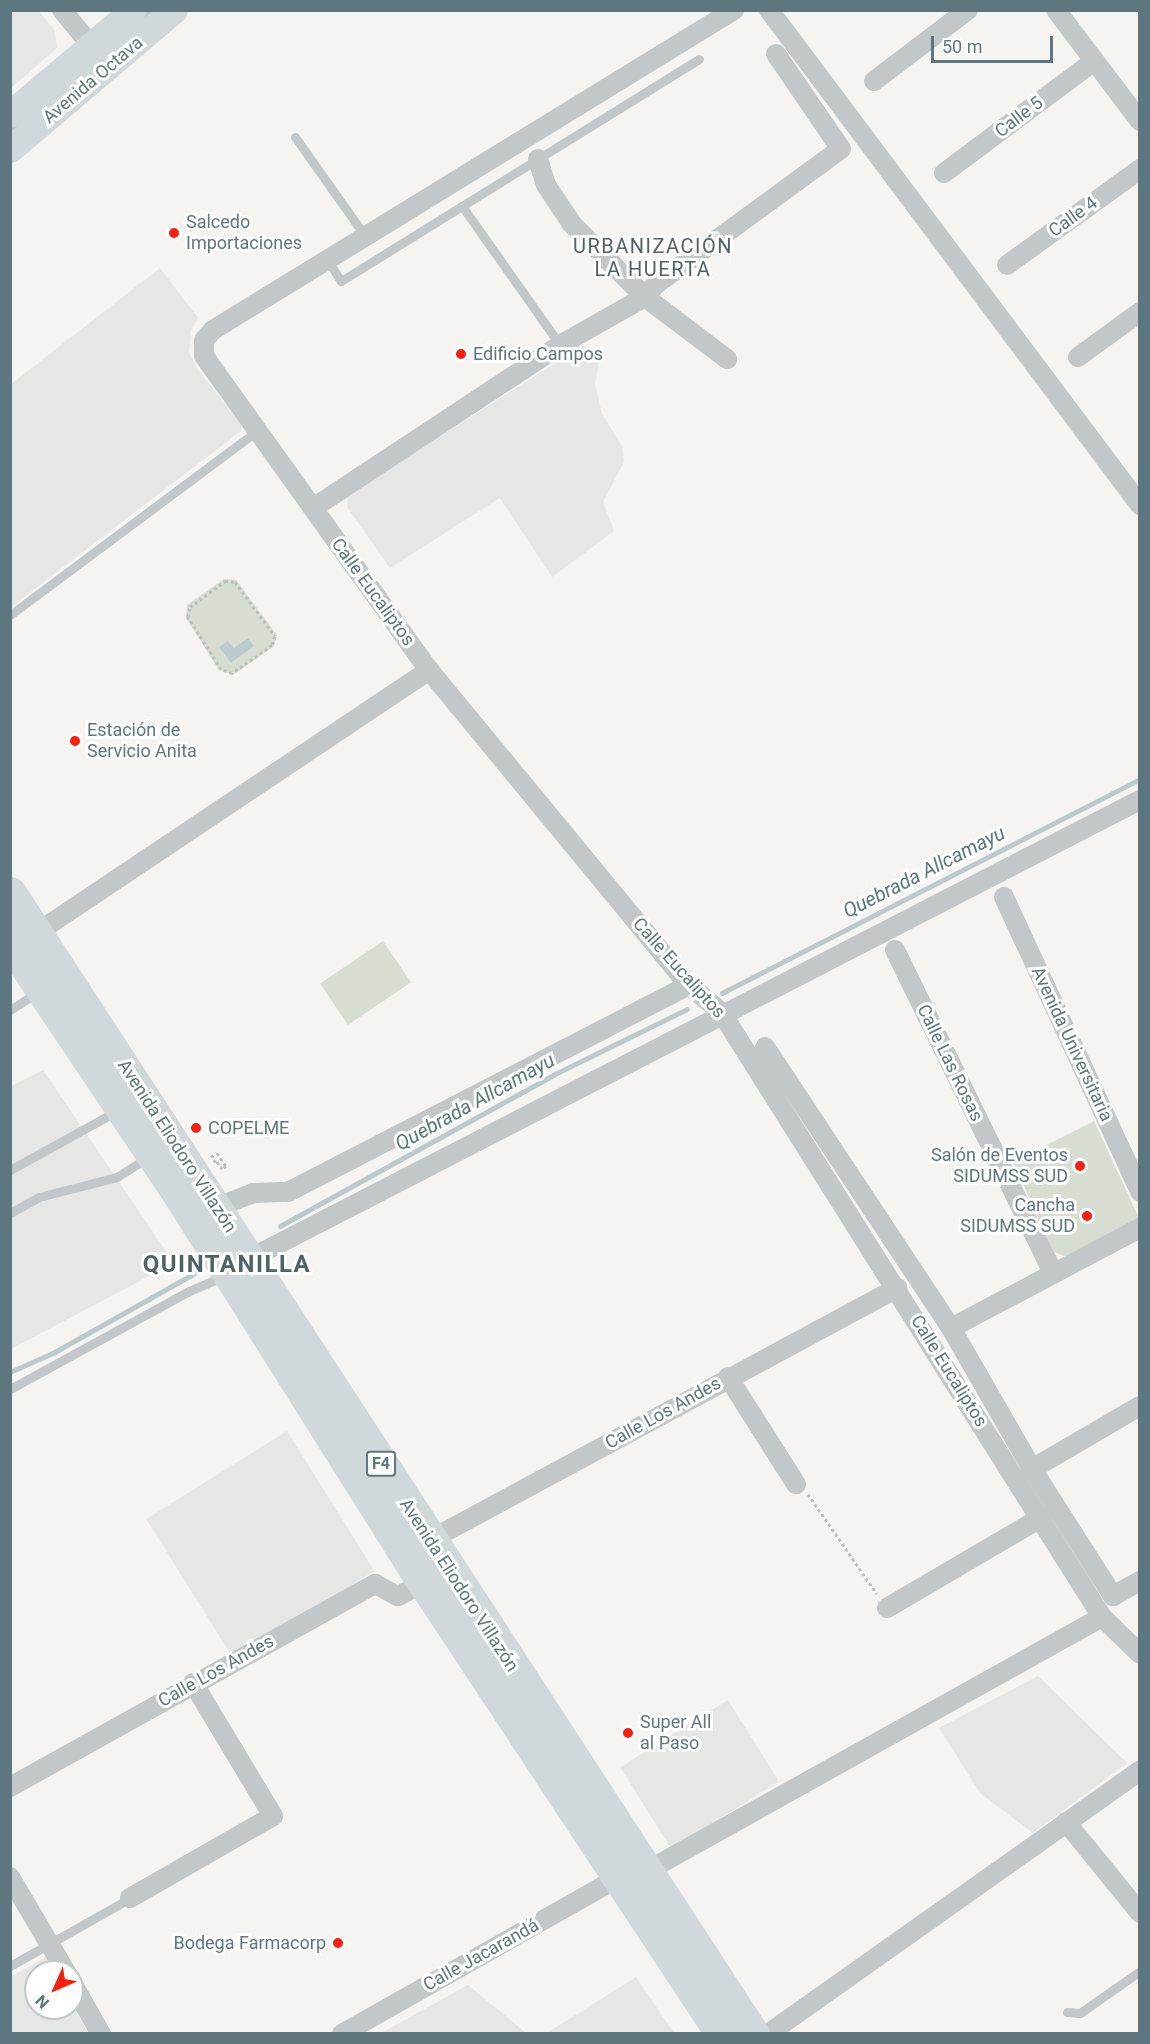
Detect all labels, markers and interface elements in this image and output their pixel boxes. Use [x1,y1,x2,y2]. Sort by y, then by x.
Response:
scale bar [934,24,1056,62]
street label: Avenida Octava [39,32,147,128]
text: 50 m [942,36,982,57]
street label: Calle 5 [991,92,1047,142]
street label: Calle 4 [1045,192,1101,242]
place label: Salcedo Importaciones [186,212,302,254]
marker: Salcedo Importaciones [167,226,181,240]
district label: URBANIZACIÓN LA HUERTA [573,235,733,282]
place label: Edificio Campos [473,343,603,365]
marker: Edificio Campos [454,347,468,361]
street label: Calle Eucaliptos [327,534,419,650]
place label: Estación de Servicio Anita [87,720,197,762]
marker: Estación de Servicio Anita [68,734,82,748]
water label: Quebrada Allcamayu [839,821,1009,923]
street label: Calle Eucaliptos [628,913,730,1023]
street label: Avenida Universitaria [1027,963,1117,1125]
street label: Calle Las Rosas [912,1001,988,1125]
water label: Quebrada Allcamayu [391,1048,559,1156]
street label: Avenida Eliodoro Villazón [113,1055,241,1237]
place label: COPELME [208,1117,289,1139]
marker: COPELME [189,1121,203,1135]
place label: Salón de Eventos SIDUMSS SUD [931,1145,1068,1188]
marker: Salón de Eventos SIDUMSS SUD [1073,1159,1087,1173]
place label: Cancha SIDUMSS SUD [960,1195,1075,1238]
marker: Cancha SIDUMSS SUD [1080,1209,1094,1223]
district label: QUINTANILLA [143,1251,311,1279]
street label: Calle Eucaliptos [906,1311,992,1431]
street label: Calle Los Andes [602,1372,724,1454]
road number: F4 [366,1451,396,1477]
street label: Avenida Eliodoro Villazón [395,1494,523,1676]
street label: Calle Los Andes [155,1630,277,1712]
place label: Super All al Paso [640,1712,711,1754]
marker: Super All al Paso [621,1726,635,1740]
street label: Calle Jacarandá [420,1914,542,1996]
place label: Bodega Farmacorp [173,1932,326,1954]
marker: Bodega Farmacorp [331,1936,345,1950]
north arrow [24,1960,84,2020]
text: N [32,1991,53,2012]

